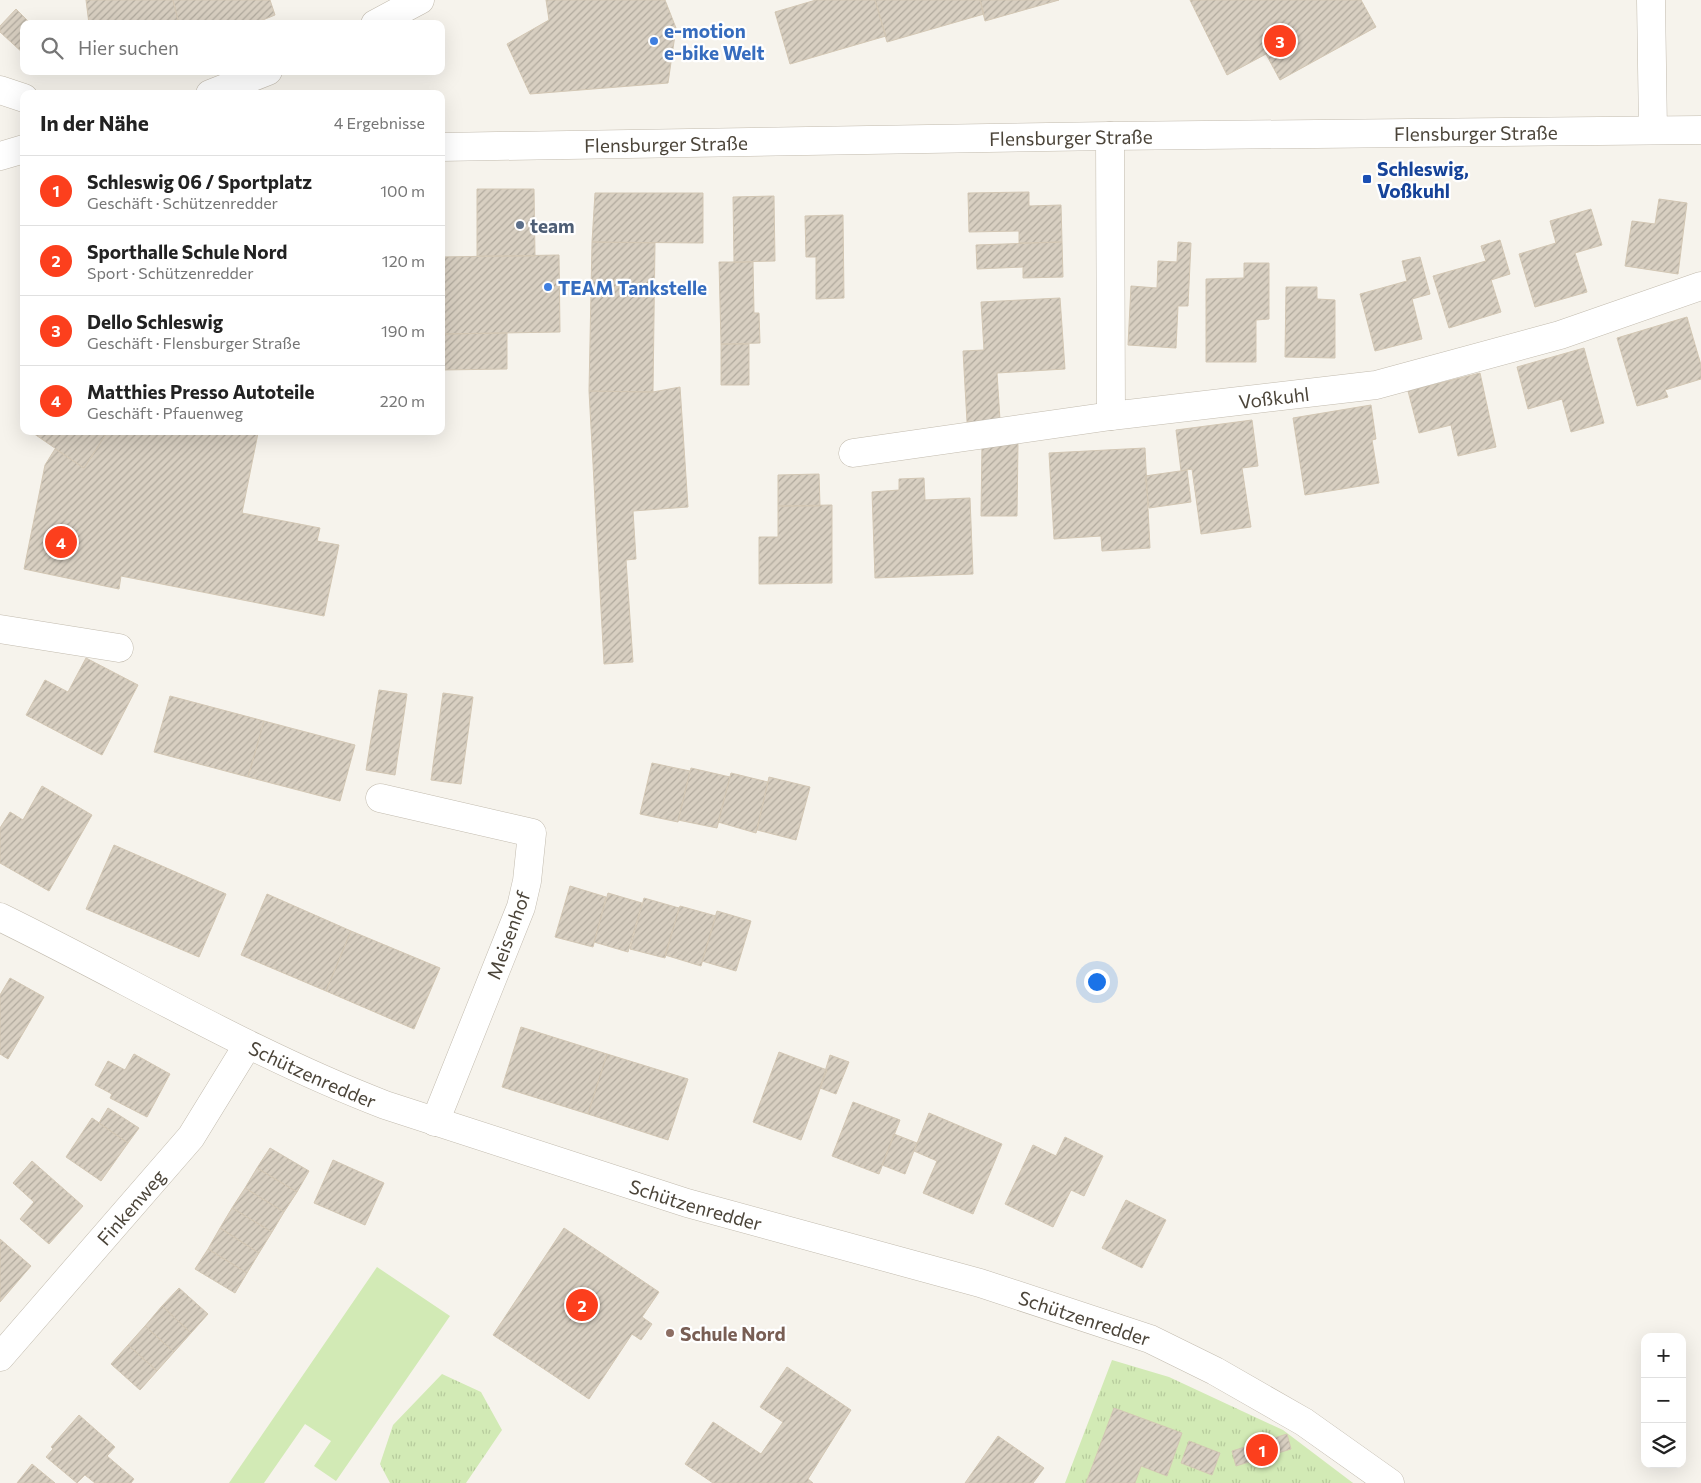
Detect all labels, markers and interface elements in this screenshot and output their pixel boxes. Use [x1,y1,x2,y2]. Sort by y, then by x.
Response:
place label: e-motion e-bike Welt [664,19,764,64]
search box [20,20,445,75]
pin: 3 [1264,22,1296,60]
icon: search [38,34,66,62]
marker: e-motion e-bike Welt [648,35,660,47]
text: Hier suchen [78,36,179,59]
text: In der Nähe [40,110,149,135]
text: 4 Ergebnisse [334,113,425,132]
street label: Flensburger Straße [1394,120,1558,145]
street label: Flensburger Straße [989,124,1153,149]
street label: Flensburger Straße [584,130,748,156]
place label: Schleswig, Voßkuhl [1377,157,1469,202]
text: Schleswig 06 / Sportplatz [87,170,312,193]
marker: Schleswig, Voßkuhl [1361,173,1373,185]
text: 1 [52,181,60,200]
text: 100 m [380,181,425,200]
text: Geschäft · Schützenredder [87,193,278,212]
place label: team [530,214,575,237]
marker: team [514,219,526,231]
text: Sporthalle Schule Nord [87,240,287,263]
text: 2 [51,251,61,270]
text: 120 m [382,251,425,270]
text: Sport · Schützenredder [87,263,254,282]
place label: TEAM Tankstelle [558,276,707,299]
marker: TEAM Tankstelle [542,281,554,293]
text: Dello Schleswig [87,310,223,333]
text: 3 [51,321,61,340]
text: 190 m [381,321,425,340]
text: Geschäft · Flensburger Straße [87,333,300,352]
text: Matthies Presso Autoteile [87,380,314,403]
street label: Voßkuhl [1237,381,1311,412]
text: 4 [51,391,61,410]
text: 220 m [380,391,425,410]
text: Geschäft · Pfauenweg [87,403,243,422]
pin: 4 [45,523,77,561]
street label: Meisenhof [481,887,535,982]
your location [1084,969,1110,995]
street label: Schützenredder [245,1035,380,1112]
street label: Finkenweg [91,1164,169,1249]
street label: Schützenredder [627,1174,765,1235]
street label: Schützenredder [1016,1285,1154,1350]
pin: 2 [566,1286,598,1324]
place label: Schule Nord [680,1322,786,1345]
marker: Schule Nord [664,1327,676,1339]
map controls [1641,1333,1686,1468]
button: + [1641,1333,1686,1378]
button: − [1641,1378,1686,1423]
button: layers [1641,1423,1686,1468]
pin: 1 [1246,1431,1278,1469]

